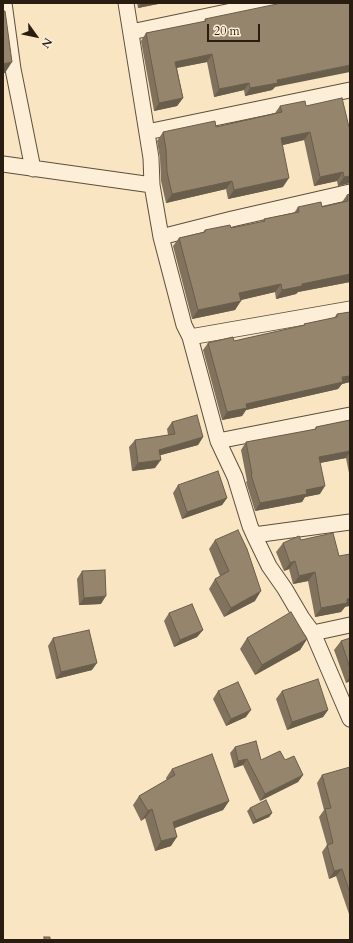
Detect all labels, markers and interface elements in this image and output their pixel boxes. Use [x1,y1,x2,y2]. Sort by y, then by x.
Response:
north arrow [16,16,56,56]
scale bar [209,16,262,42]
text: 20 m [214,23,240,39]
text: N [38,35,55,51]

